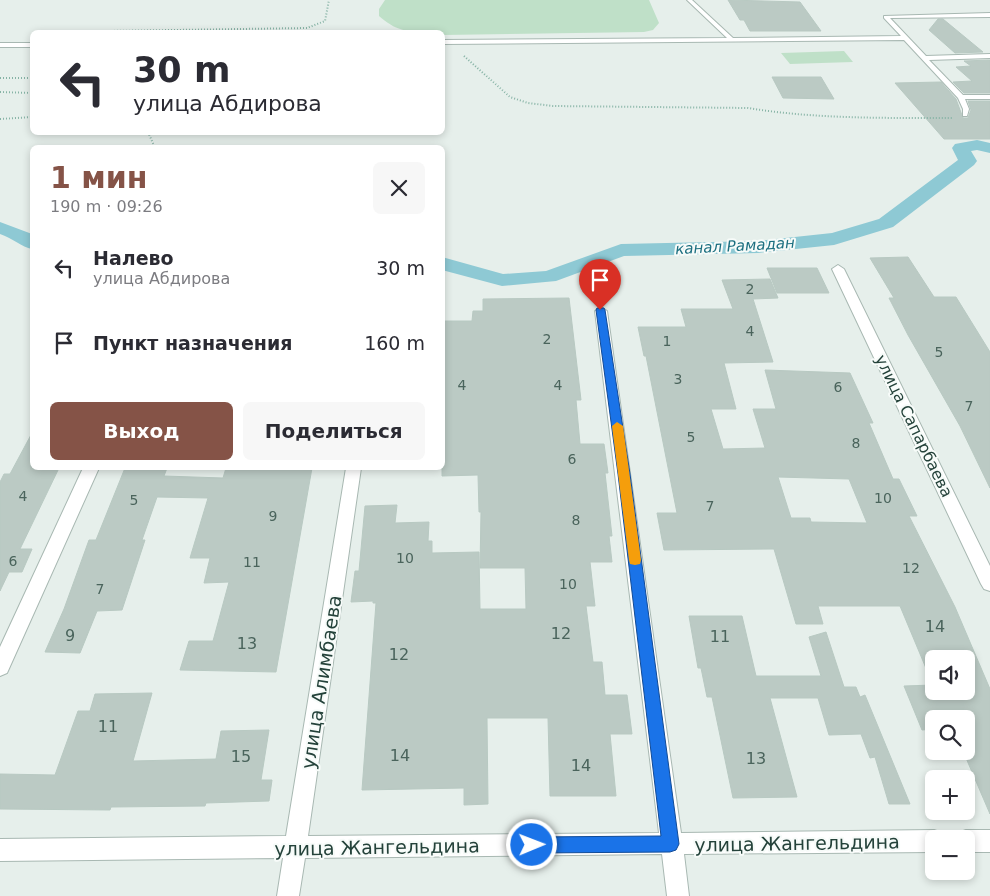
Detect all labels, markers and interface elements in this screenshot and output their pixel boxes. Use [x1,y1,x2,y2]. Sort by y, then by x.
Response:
icon: left [50,50,115,115]
text: 30 m [133,50,230,90]
text: улица Абдирова [133,91,322,116]
text: 1 мин [50,160,148,195]
button: close [373,162,425,214]
text: 190 m · 09:26 [50,197,163,216]
water label: канал Рамадан [675,234,795,258]
text: Налево [93,247,174,269]
icon: left [50,254,78,282]
text: 30 m [376,257,425,279]
pin [579,259,621,310]
icon: arrive [586,266,614,294]
text: улица Абдирова [93,269,230,288]
house number: 2 [746,281,754,297]
house number: 4 [746,323,755,339]
icon: arrive [50,329,78,357]
house number: 2 [543,331,551,347]
text: Пункт назначения [93,332,292,354]
text: 160 m [364,332,425,354]
house number: 1 [663,333,671,349]
house number: 5 [935,344,943,360]
street label: улица Сапарбаева [871,352,957,500]
house number: 3 [674,371,682,387]
house number: 4 [458,377,467,393]
house number: 4 [554,377,563,393]
house number: 6 [834,379,843,395]
house number: 7 [965,398,973,414]
button: Выход [50,402,233,460]
button: Поделиться [243,402,425,460]
house number: 5 [687,429,695,445]
house number: 8 [852,435,860,451]
house number: 6 [568,451,577,467]
house number: 4 [19,488,28,504]
house number: 10 [874,490,892,506]
house number: 5 [130,492,138,508]
house number: 7 [706,498,714,514]
house number: 9 [269,508,277,524]
house number: 8 [572,512,580,528]
house number: 10 [396,550,414,566]
house number: 6 [9,553,18,569]
house number: 11 [243,554,261,570]
house number: 12 [902,560,920,576]
house number: 10 [559,576,577,592]
house number: 7 [96,581,104,597]
street label: улица Алимбаева [296,593,346,771]
house number: 14 [925,617,945,636]
house number: 12 [551,624,571,643]
house number: 9 [65,626,75,645]
house number: 11 [710,627,730,646]
house number: 13 [237,634,257,653]
house number: 12 [389,645,409,664]
map controls [925,650,975,880]
button: sound [925,650,975,700]
button: search [925,710,975,760]
house number: 11 [98,717,118,736]
house number: 14 [390,746,410,765]
house number: 15 [231,747,251,766]
house number: 13 [746,749,766,768]
house number: 14 [571,756,591,775]
button: + [925,770,975,820]
position arrow [505,818,557,870]
street label: улица Жангельдина [694,830,900,856]
button: − [925,830,975,880]
street label: улица Жангельдина [274,834,480,860]

